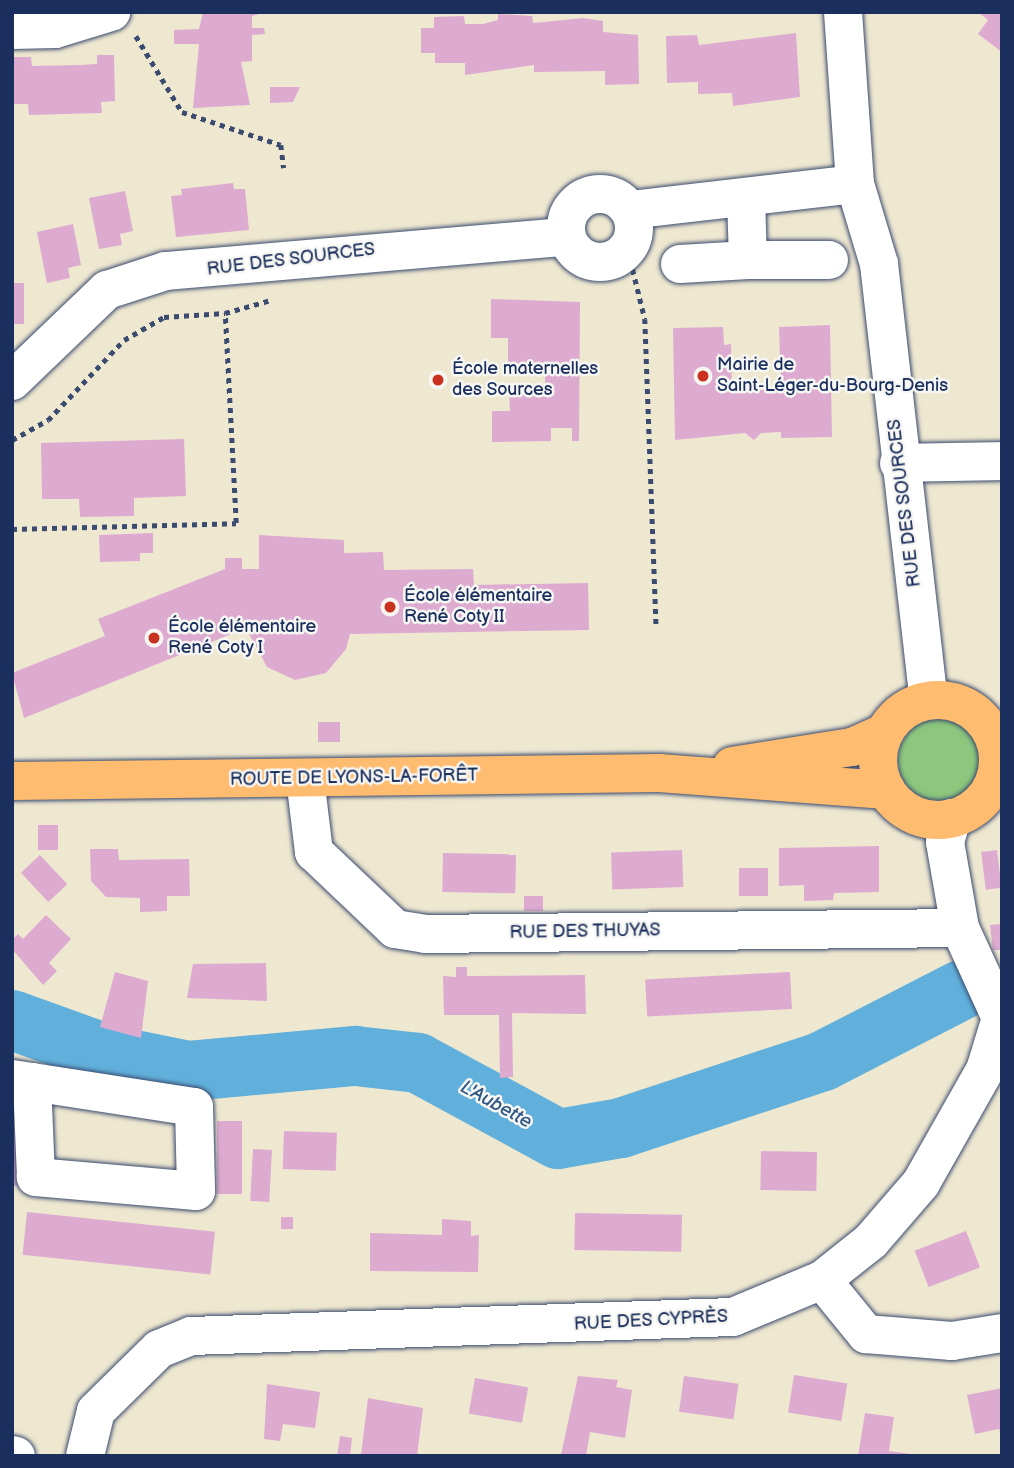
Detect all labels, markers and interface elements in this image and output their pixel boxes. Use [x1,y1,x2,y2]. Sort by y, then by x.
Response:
street label: RUE DES SOURCES [206,239,376,281]
place label: Mairie de Saint-Léger-du-Bourg-Denis [717,355,948,398]
place label: École maternelles des Sources [452,359,598,402]
marker: Mairie de Saint-Léger-du-Bourg-Denis [695,368,711,384]
marker: École maternelles des Sources [430,372,446,388]
street label: RUE DES SOURCES [884,418,926,588]
place label: École élémentaire René Coty II [404,586,552,628]
marker: École élémentaire René Coty II [382,599,398,615]
place label: École élémentaire René Coty I [168,617,316,660]
marker: École élémentaire René Coty I [146,630,162,646]
street label: ROUTE DE LYONS-LA-FORÊT [230,765,478,791]
street label: RUE DES THUYAS [509,920,661,944]
water label: L'Aubette [456,1076,536,1134]
street label: RUE DES CYPRÈS [573,1306,729,1336]

